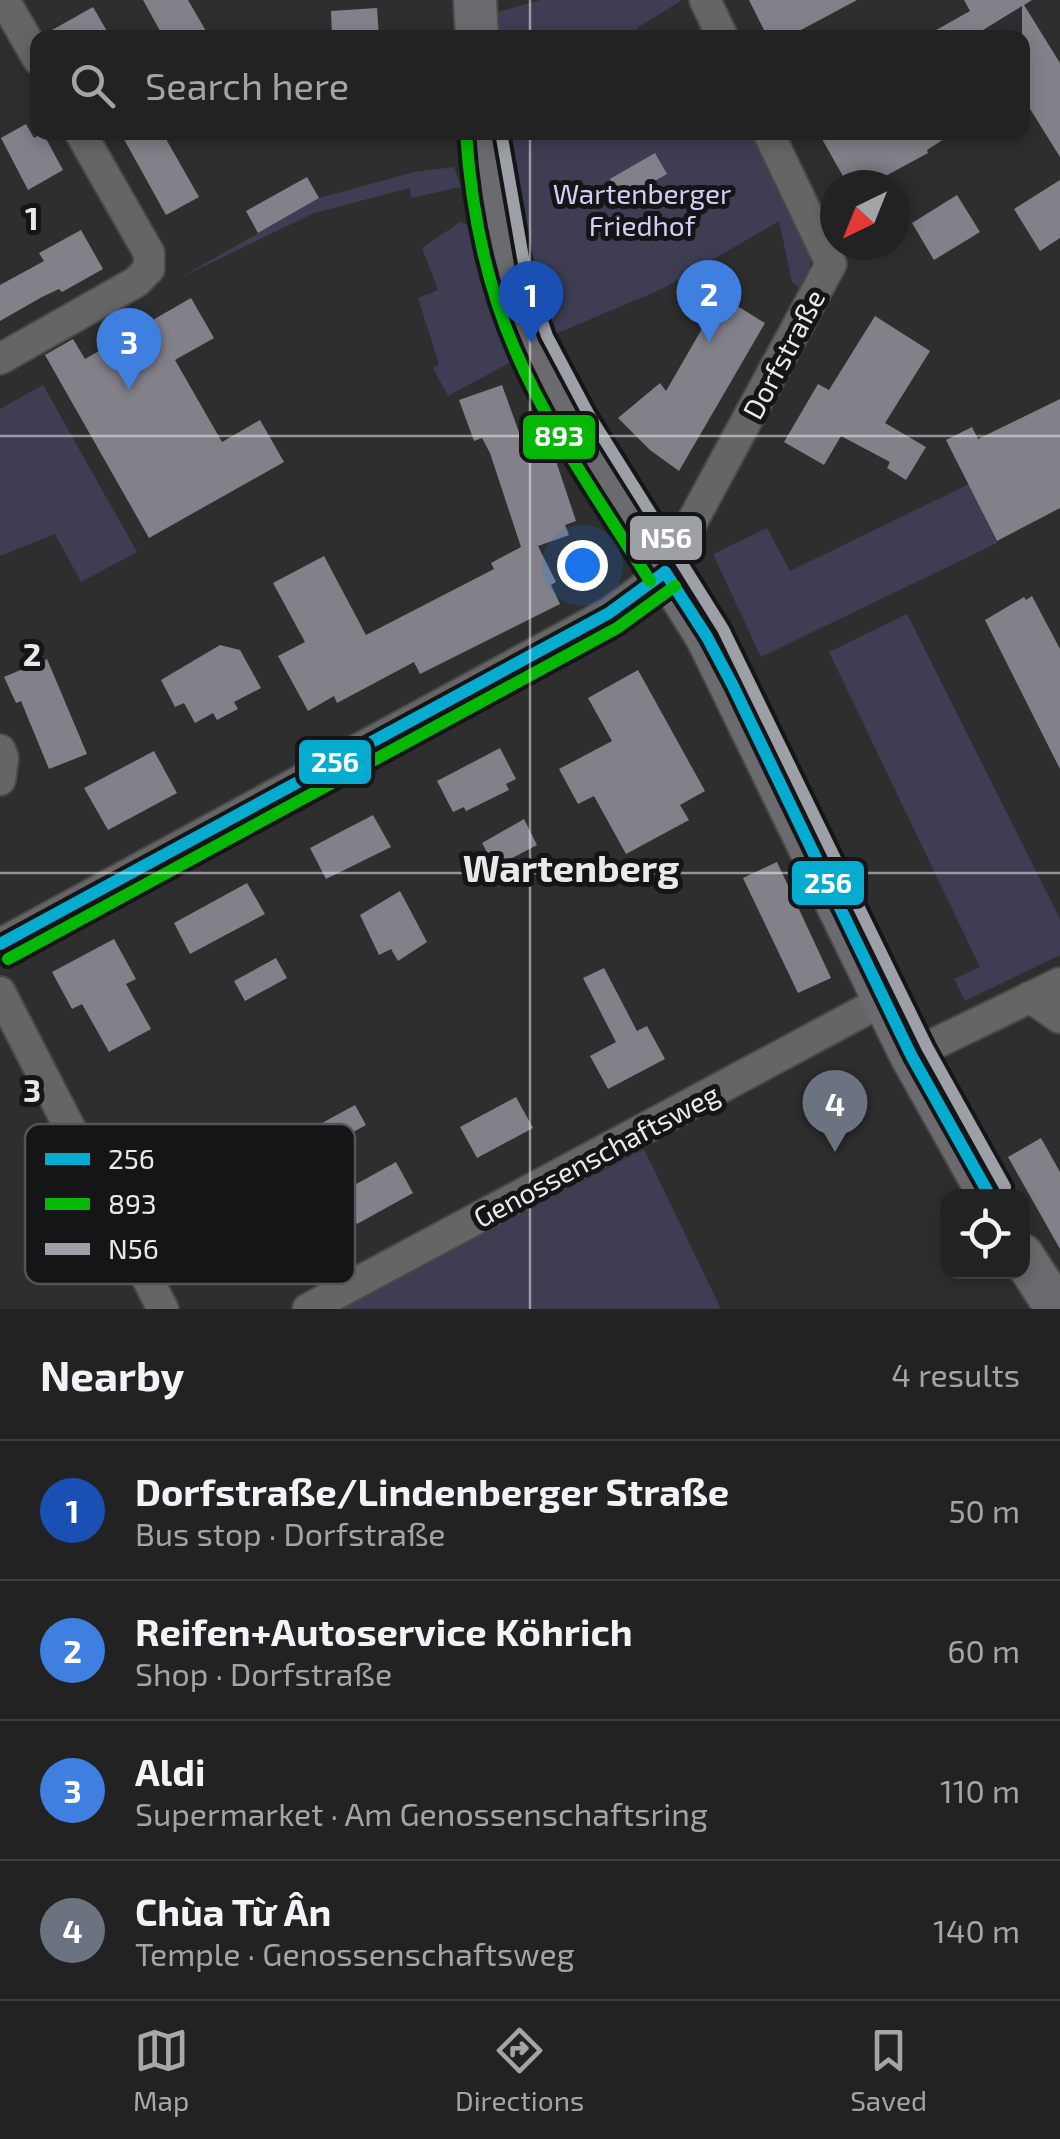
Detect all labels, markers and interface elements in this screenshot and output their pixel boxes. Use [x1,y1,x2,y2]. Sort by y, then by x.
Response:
search box [30,30,1030,140]
icon: search [65,58,120,113]
text: Search here [145,62,349,108]
north arrow [820,170,910,260]
park label: Wartenberger Friedhof [553,176,731,242]
text: 1 [25,198,39,236]
pin: 1 [498,260,564,343]
pin: 2 [676,260,742,342]
street label: Dorfstraße [735,283,831,425]
pin: 3 [96,308,162,390]
line badge: 893 [521,413,597,461]
text: 893 [534,418,584,452]
line badge: N56 [628,514,704,562]
text: N56 [640,520,692,554]
your location [557,540,608,591]
text: 2 [23,634,41,672]
line badge: 256 [297,738,373,786]
text: 256 [311,744,359,778]
district label: Wartenberg [463,844,679,890]
line badge: 256 [790,859,866,907]
text: 256 [804,865,852,899]
text: 3 [23,1070,41,1108]
pin: 4 [802,1070,868,1152]
street label: Genossenschaftsweg [467,1076,725,1234]
legend [25,1124,355,1284]
text: 256 [108,1141,155,1175]
text: 893 [108,1186,157,1220]
map controls [940,1189,1030,1279]
button: locate [940,1189,1030,1279]
text: N56 [108,1231,159,1265]
text: Nearby [40,1349,184,1399]
text: 4 results [891,1355,1020,1393]
text: Dorfstraße/Lindenberger Straße [135,1468,729,1514]
text: 1 [66,1491,79,1529]
text: 50 m [948,1491,1020,1529]
text: Bus stop · Dorfstraße [135,1514,446,1552]
text: Reifen+Autoservice Köhrich [135,1608,633,1654]
text: 2 [63,1631,82,1669]
text: 60 m [947,1631,1020,1669]
text: Shop · Dorfstraße [135,1654,392,1692]
text: Aldi [135,1748,205,1794]
text: 3 [63,1771,82,1809]
text: 110 m [940,1771,1020,1809]
text: Supermarket · Am Genossenschaftsring [135,1794,708,1832]
text: Chùa Từ Ân [135,1888,331,1934]
text: 4 [62,1911,83,1949]
text: 140 m [933,1911,1020,1949]
text: Temple · Genossenschaftsweg [135,1934,575,1972]
tab: Map [133,2023,189,2117]
tab: Directions [455,2023,584,2117]
tab: Saved [850,2023,927,2117]

